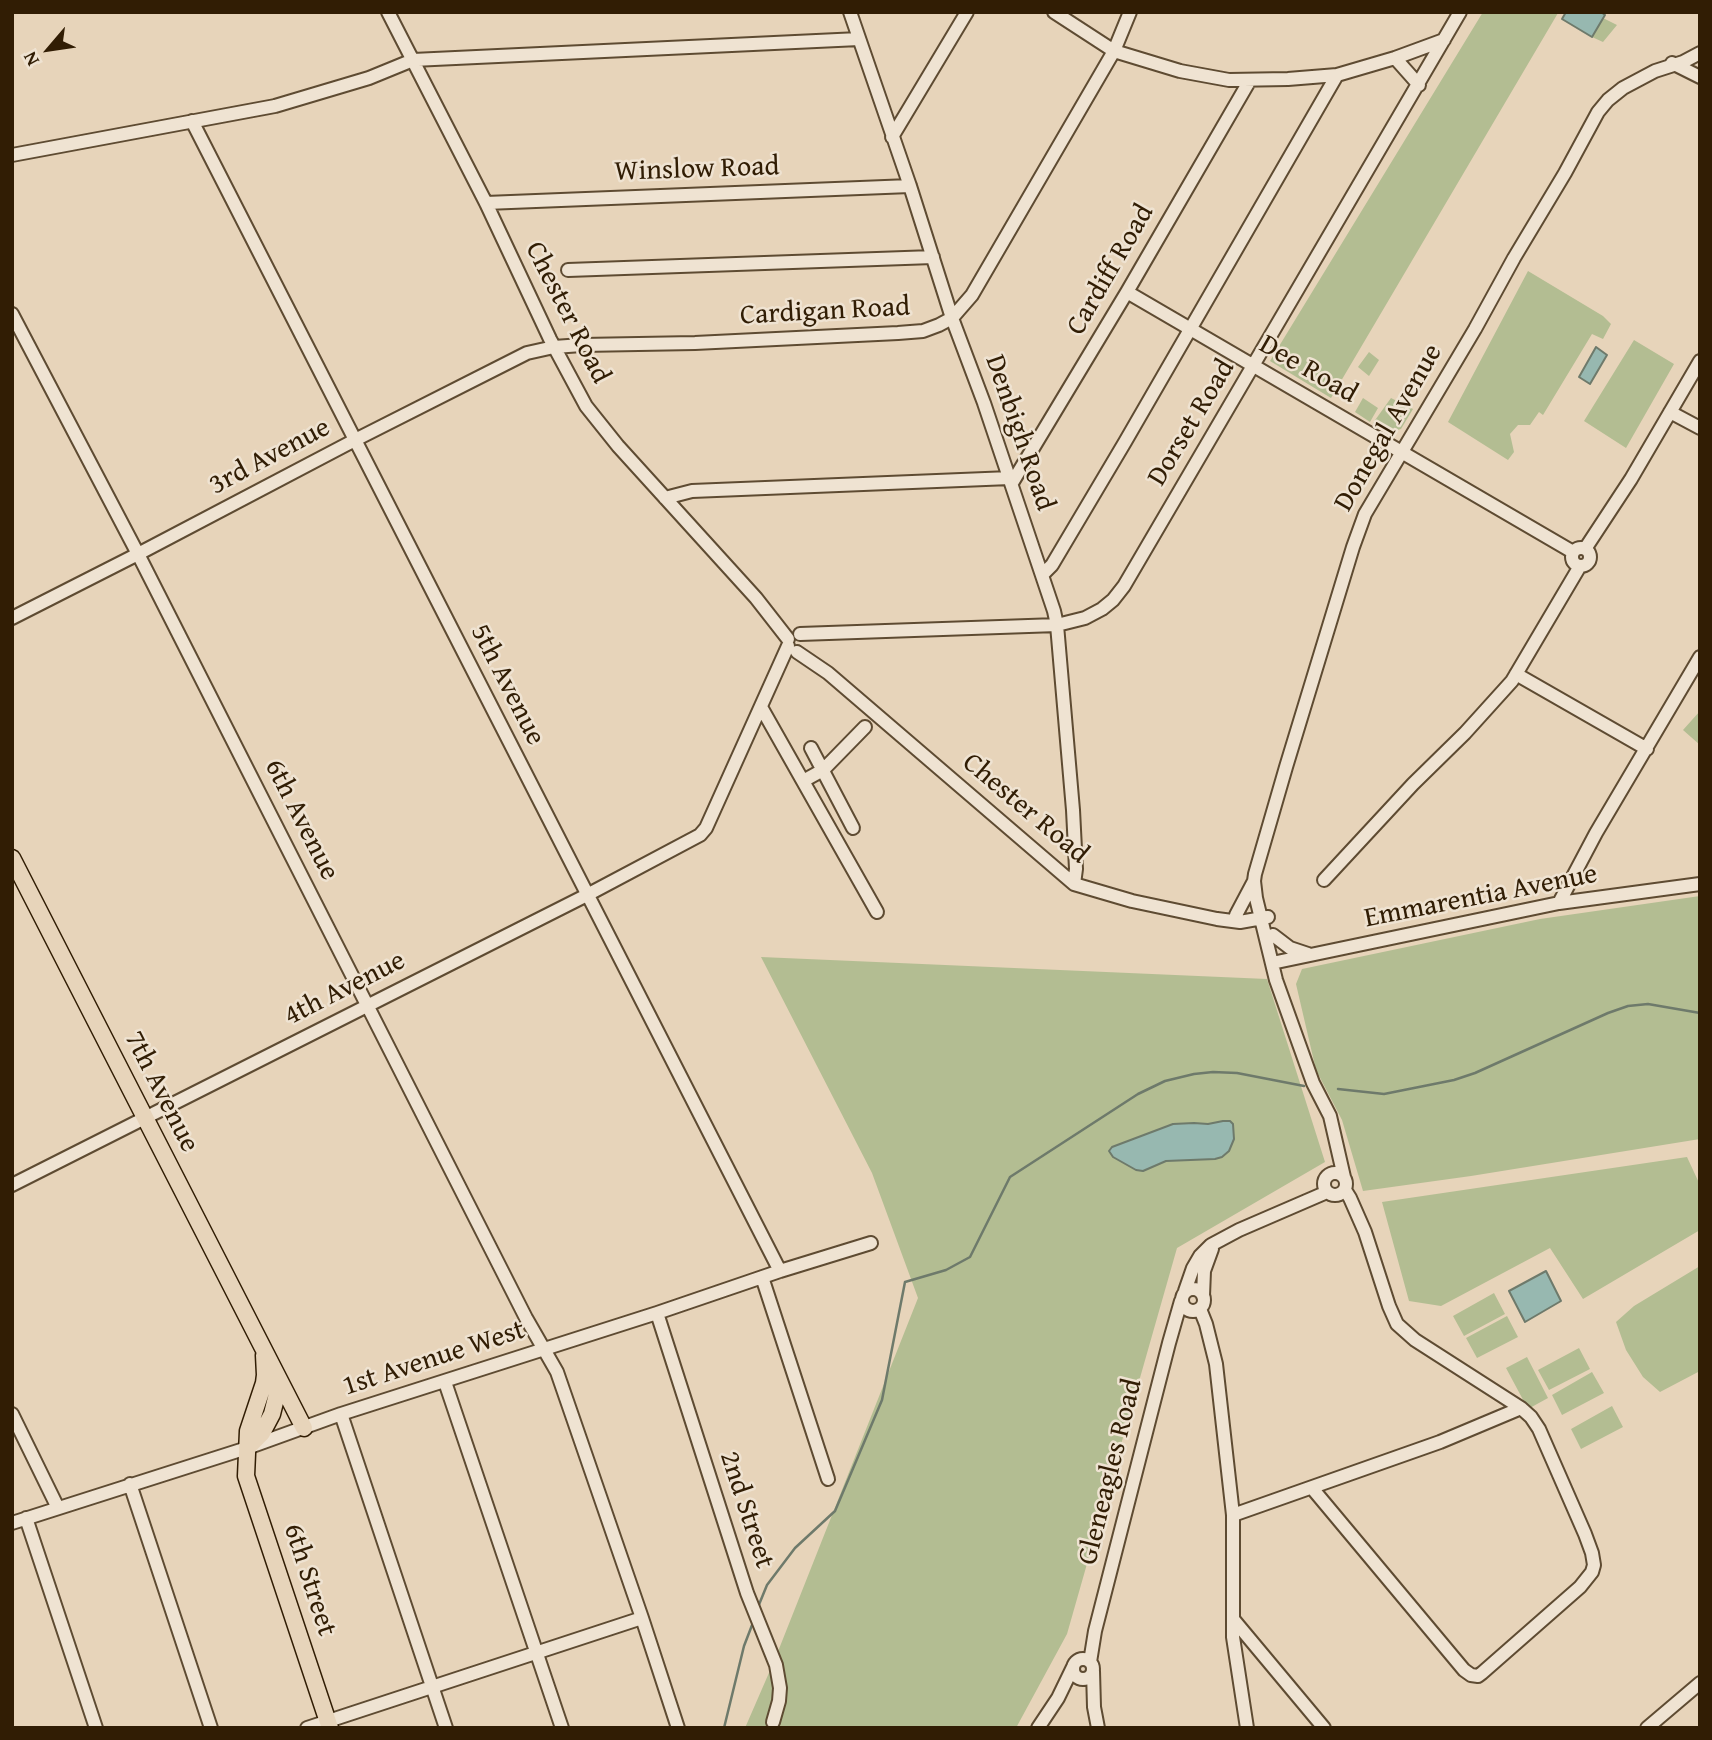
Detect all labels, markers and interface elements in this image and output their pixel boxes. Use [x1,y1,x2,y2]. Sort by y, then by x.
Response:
north arrow [14,14,84,84]
text: N [15,47,46,72]
street label: Winslow Road [614,150,780,190]
street label: Cardiff Road [1060,199,1162,341]
street label: Chester Road [517,237,617,389]
street label: Cardigan Road [739,291,911,333]
street label: Dee Road [1253,328,1363,412]
street label: Donegal Avenue [1328,338,1450,518]
street label: Denbigh Road [977,351,1061,515]
street label: Dorset Road [1141,354,1243,492]
street label: 3rd Avenue [204,411,336,503]
street label: 5th Avenue [462,619,552,751]
street label: Chester Road [955,746,1095,872]
street label: 6th Avenue [256,754,346,886]
street label: Emmarentia Avenue [1362,858,1600,936]
street label: 4th Avenue [279,944,411,1034]
street label: 7th Avenue [116,1026,206,1158]
street label: 1st Avenue West [339,1314,529,1404]
street label: Gleneagles Road [1072,1376,1150,1568]
street label: 2nd Street [711,1447,781,1573]
street label: 6th Street [275,1520,343,1640]

